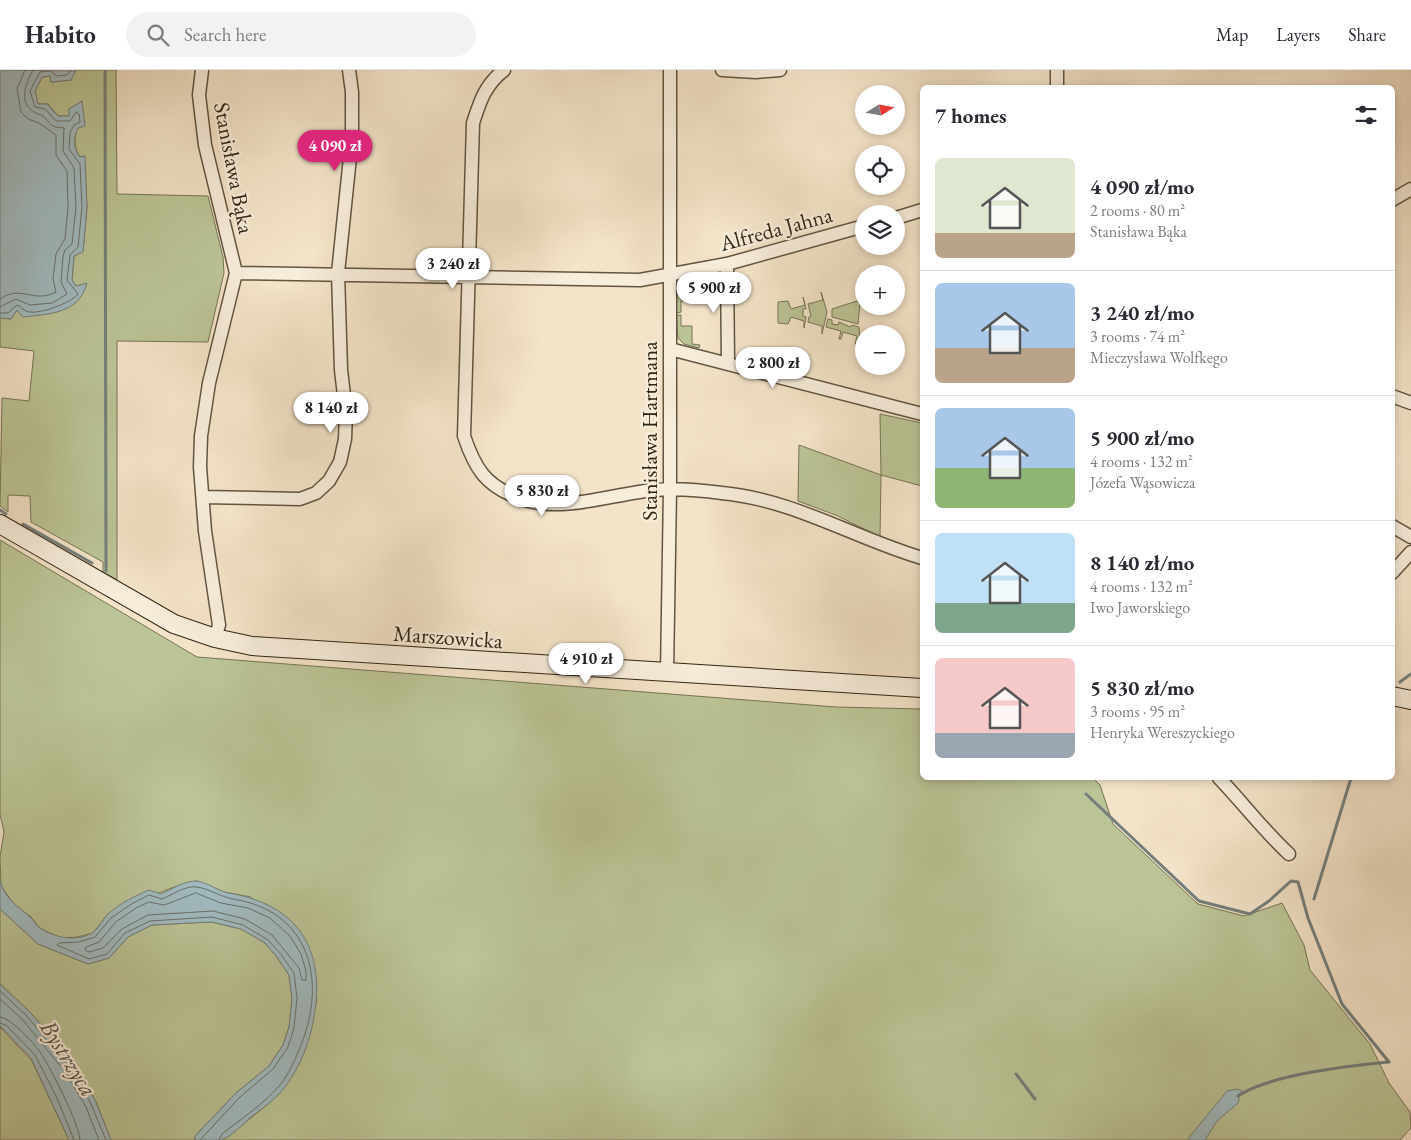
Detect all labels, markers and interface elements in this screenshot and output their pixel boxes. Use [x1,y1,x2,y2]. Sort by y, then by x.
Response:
search box [126,12,476,57]
text: Habito [25,19,96,50]
icon: search [144,21,172,49]
text: Search here [184,22,266,47]
text: Map [1216,23,1248,46]
text: Layers [1276,23,1320,46]
text: Share [1348,23,1386,46]
north arrow [855,85,905,135]
map controls [855,85,905,375]
street label: Stanisława Bąka [207,100,261,236]
icon: filters [1352,101,1380,129]
text: 7 homes [935,102,1007,129]
pin: 4 090 zł [283,129,387,172]
text: 4 090 zł [308,135,362,156]
button: locate [855,145,905,195]
text: 4 090 zł/mo [1090,173,1194,200]
icon: home [975,178,1035,238]
street label: Alfreda Jahna [715,200,836,258]
text: 2 rooms · 80 m² [1090,200,1185,221]
button: layers [855,205,905,255]
text: Stanisława Bąka [1090,221,1187,242]
pin: 3 240 zł [401,248,505,290]
text: 3 240 zł [426,253,480,274]
button: + [855,265,905,315]
pin: 5 900 zł [662,272,766,314]
text: 5 900 zł [687,277,741,298]
text: 3 240 zł/mo [1090,299,1194,326]
icon: home [975,303,1035,363]
button: − [855,325,905,375]
text: 3 rooms · 74 m² [1090,326,1185,347]
street label: Stanisława Hartmana [635,341,664,521]
pin: 2 800 zł [721,346,825,389]
text: Mieczysława Wolfkego [1090,347,1228,368]
text: 2 800 zł [746,352,800,373]
pin: 8 140 zł [279,392,383,434]
text: 8 140 zł [304,397,358,418]
text: 5 900 zł/mo [1090,424,1194,451]
icon: home [975,428,1035,488]
text: 4 rooms · 132 m² [1090,451,1193,472]
text: Józefa Wąsowicza [1090,472,1195,493]
pin: 5 830 zł [490,474,594,517]
text: 5 830 zł [515,480,569,501]
text: 8 140 zł/mo [1090,549,1194,576]
icon: home [975,553,1035,613]
text: 4 rooms · 132 m² [1090,576,1193,597]
text: Iwo Jaworskiego [1090,597,1190,618]
street label: Marszowicka [392,619,504,655]
pin: 4 910 zł [534,642,638,685]
text: 4 910 zł [559,648,613,669]
text: 5 830 zł/mo [1090,674,1194,701]
icon: home [975,678,1035,738]
text: 3 rooms · 95 m² [1090,701,1185,722]
text: Henryka Wereszyckiego [1090,722,1235,743]
water label: Bystrzyca [33,1013,105,1102]

